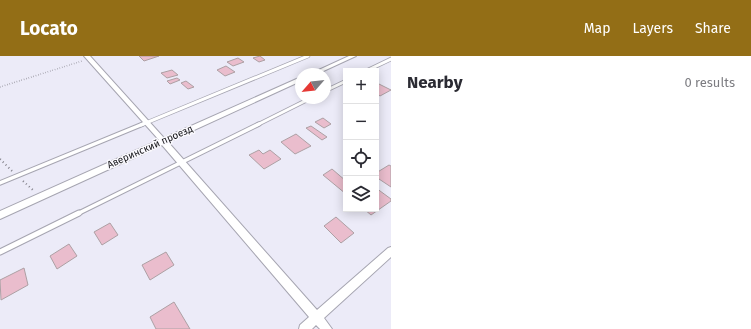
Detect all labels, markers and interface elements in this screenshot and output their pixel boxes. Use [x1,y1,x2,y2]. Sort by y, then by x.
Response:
text: Locato [20,17,78,40]
text: Map [584,20,610,37]
text: Layers [632,20,673,37]
text: Share [695,20,731,37]
north arrow [295,68,331,104]
map controls [343,68,379,212]
button: + [343,68,379,104]
text: Nearby [407,72,462,93]
text: 0 results [684,75,735,90]
button: − [343,104,379,140]
street label: Аверинский проезд [105,123,195,171]
button: locate [343,140,379,176]
button: layers [343,176,379,212]

